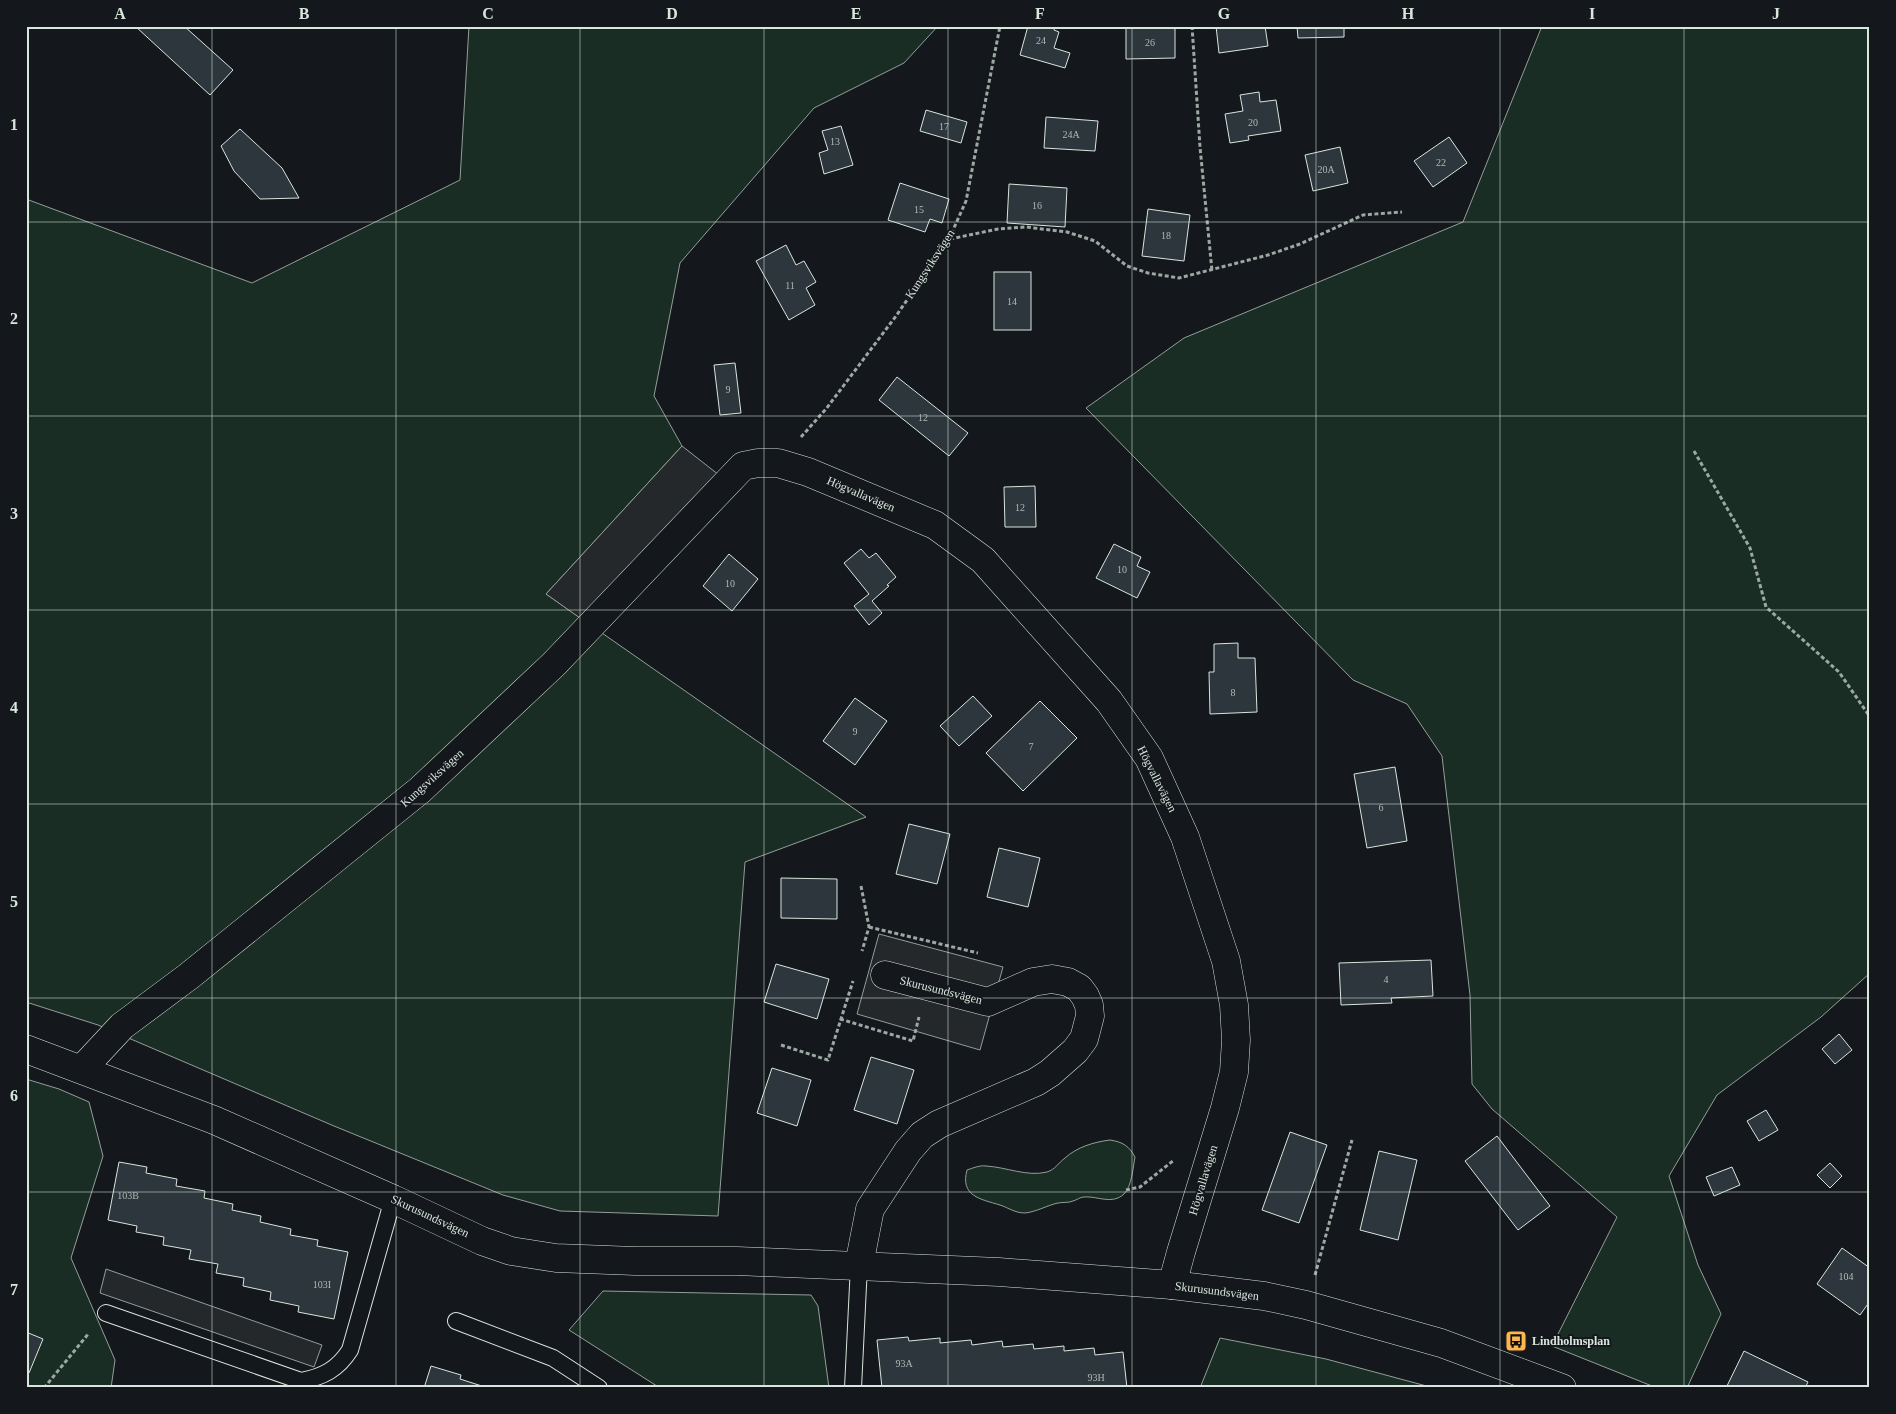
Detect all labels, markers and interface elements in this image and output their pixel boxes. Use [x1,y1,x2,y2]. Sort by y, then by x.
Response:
text: A [114,5,126,22]
text: B [299,5,310,22]
text: C [482,5,494,22]
text: D [666,5,678,22]
text: E [851,5,861,22]
text: F [1035,5,1045,22]
text: G [1218,5,1231,22]
text: H [1402,5,1415,22]
text: I [1589,5,1595,22]
text: J [1772,5,1780,22]
house number: 24 [1036,35,1046,46]
house number: 26 [1145,37,1155,48]
text: 1 [10,116,18,133]
house number: 20 [1248,117,1258,128]
house number: 17 [939,121,949,132]
house number: 24A [1062,129,1080,140]
house number: 13 [830,136,840,147]
house number: 22 [1436,157,1446,168]
house number: 20A [1317,164,1335,175]
house number: 16 [1032,200,1042,211]
house number: 15 [914,204,924,215]
street label: Kungsviksvägen [902,227,958,301]
house number: 18 [1161,230,1171,241]
house number: 11 [785,280,795,291]
house number: 14 [1007,296,1017,307]
text: 2 [10,310,18,327]
house number: 9 [726,384,731,395]
house number: 12 [918,412,928,423]
street label: Högvallavägen [825,473,897,515]
house number: 12 [1015,502,1025,513]
text: 3 [10,505,18,522]
house number: 10 [1117,564,1127,575]
house number: 10 [725,578,735,589]
house number: 8 [1231,687,1236,698]
text: 4 [10,699,18,716]
house number: 9 [853,726,858,737]
house number: 7 [1029,741,1034,752]
street label: Högvallavägen [1134,743,1180,815]
street label: Kungsviksvägen [398,746,466,810]
house number: 6 [1379,802,1384,813]
text: 5 [10,893,18,910]
street label: Skurusundsvägen [898,973,984,1007]
house number: 4 [1384,974,1389,985]
text: 6 [10,1087,18,1104]
street label: Högvallavägen [1186,1143,1220,1217]
house number: 103B [117,1190,139,1201]
street label: Skurusundsvägen [389,1192,471,1240]
house number: 104 [1839,1271,1854,1282]
house number: 103I [313,1279,331,1290]
street label: Skurusundsvägen [1174,1279,1260,1303]
text: 7 [10,1281,18,1298]
bus stop icon: Lindholmsplan [1504,1329,1528,1353]
place label: Lindholmsplan [1532,1334,1610,1348]
house number: 93A [895,1358,913,1369]
house number: 93H [1087,1372,1105,1383]

